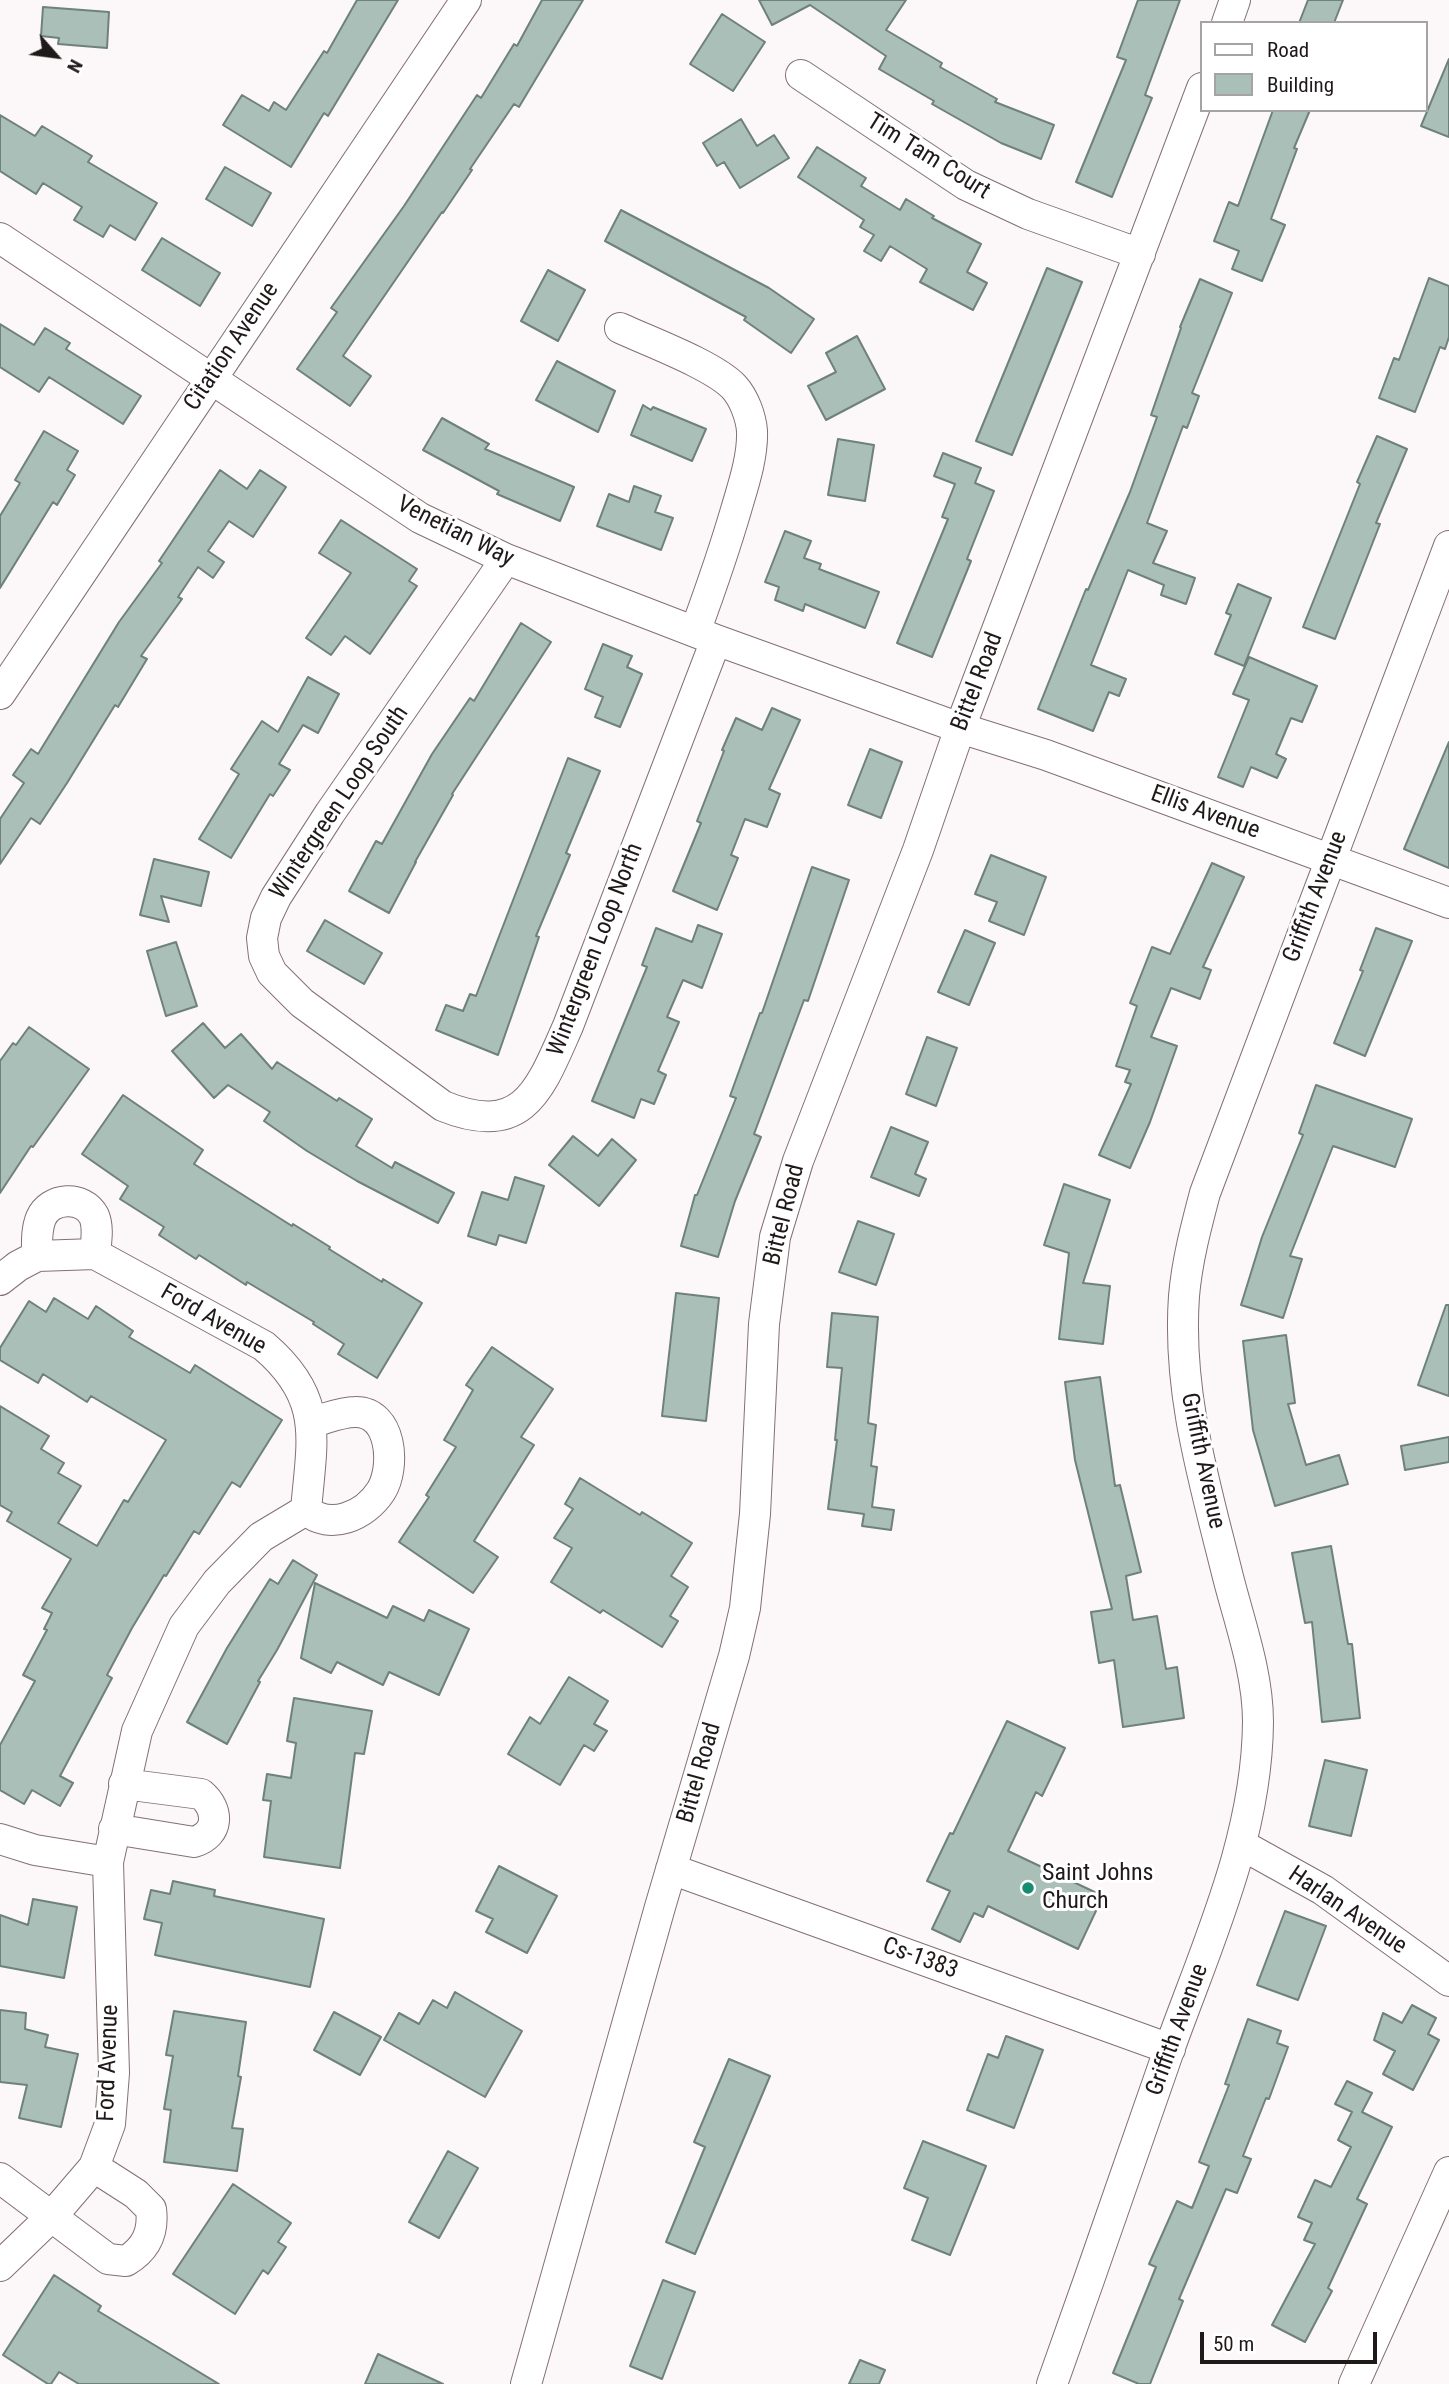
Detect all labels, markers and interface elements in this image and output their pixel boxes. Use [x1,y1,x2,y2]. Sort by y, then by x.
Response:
north arrow [21,21,91,91]
legend [1200,21,1428,112]
text: Road [1267,38,1309,62]
text: N [62,56,88,77]
text: Building [1267,73,1334,97]
street label: Tim Tam Court [861,108,995,206]
street label: Citation Avenue [179,277,285,417]
street label: Venetian Way [392,490,518,574]
street label: Bittel Road [946,629,1010,735]
street label: Wintergreen Loop South [265,701,415,905]
street label: Ellis Avenue [1147,780,1263,846]
street label: Griffith Avenue [1278,827,1354,967]
street label: Wintergreen Loop North [542,839,650,1061]
street label: Bittel Road [759,1161,811,1269]
street label: Ford Avenue [155,1278,271,1362]
street label: Griffith Avenue [1174,1390,1230,1532]
street label: Bittel Road [672,1719,728,1827]
place label: Saint Johns Church [1042,1860,1153,1916]
street label: Harlan Avenue [1282,1861,1412,1961]
marker: Saint Johns Church [1020,1880,1036,1896]
street label: Cs-1383 [878,1932,962,1986]
street label: Griffith Avenue [1141,1960,1215,2100]
street label: Ford Avenue [93,2004,125,2122]
scale bar [1204,2318,1381,2362]
text: 50 m [1213,2332,1254,2356]

